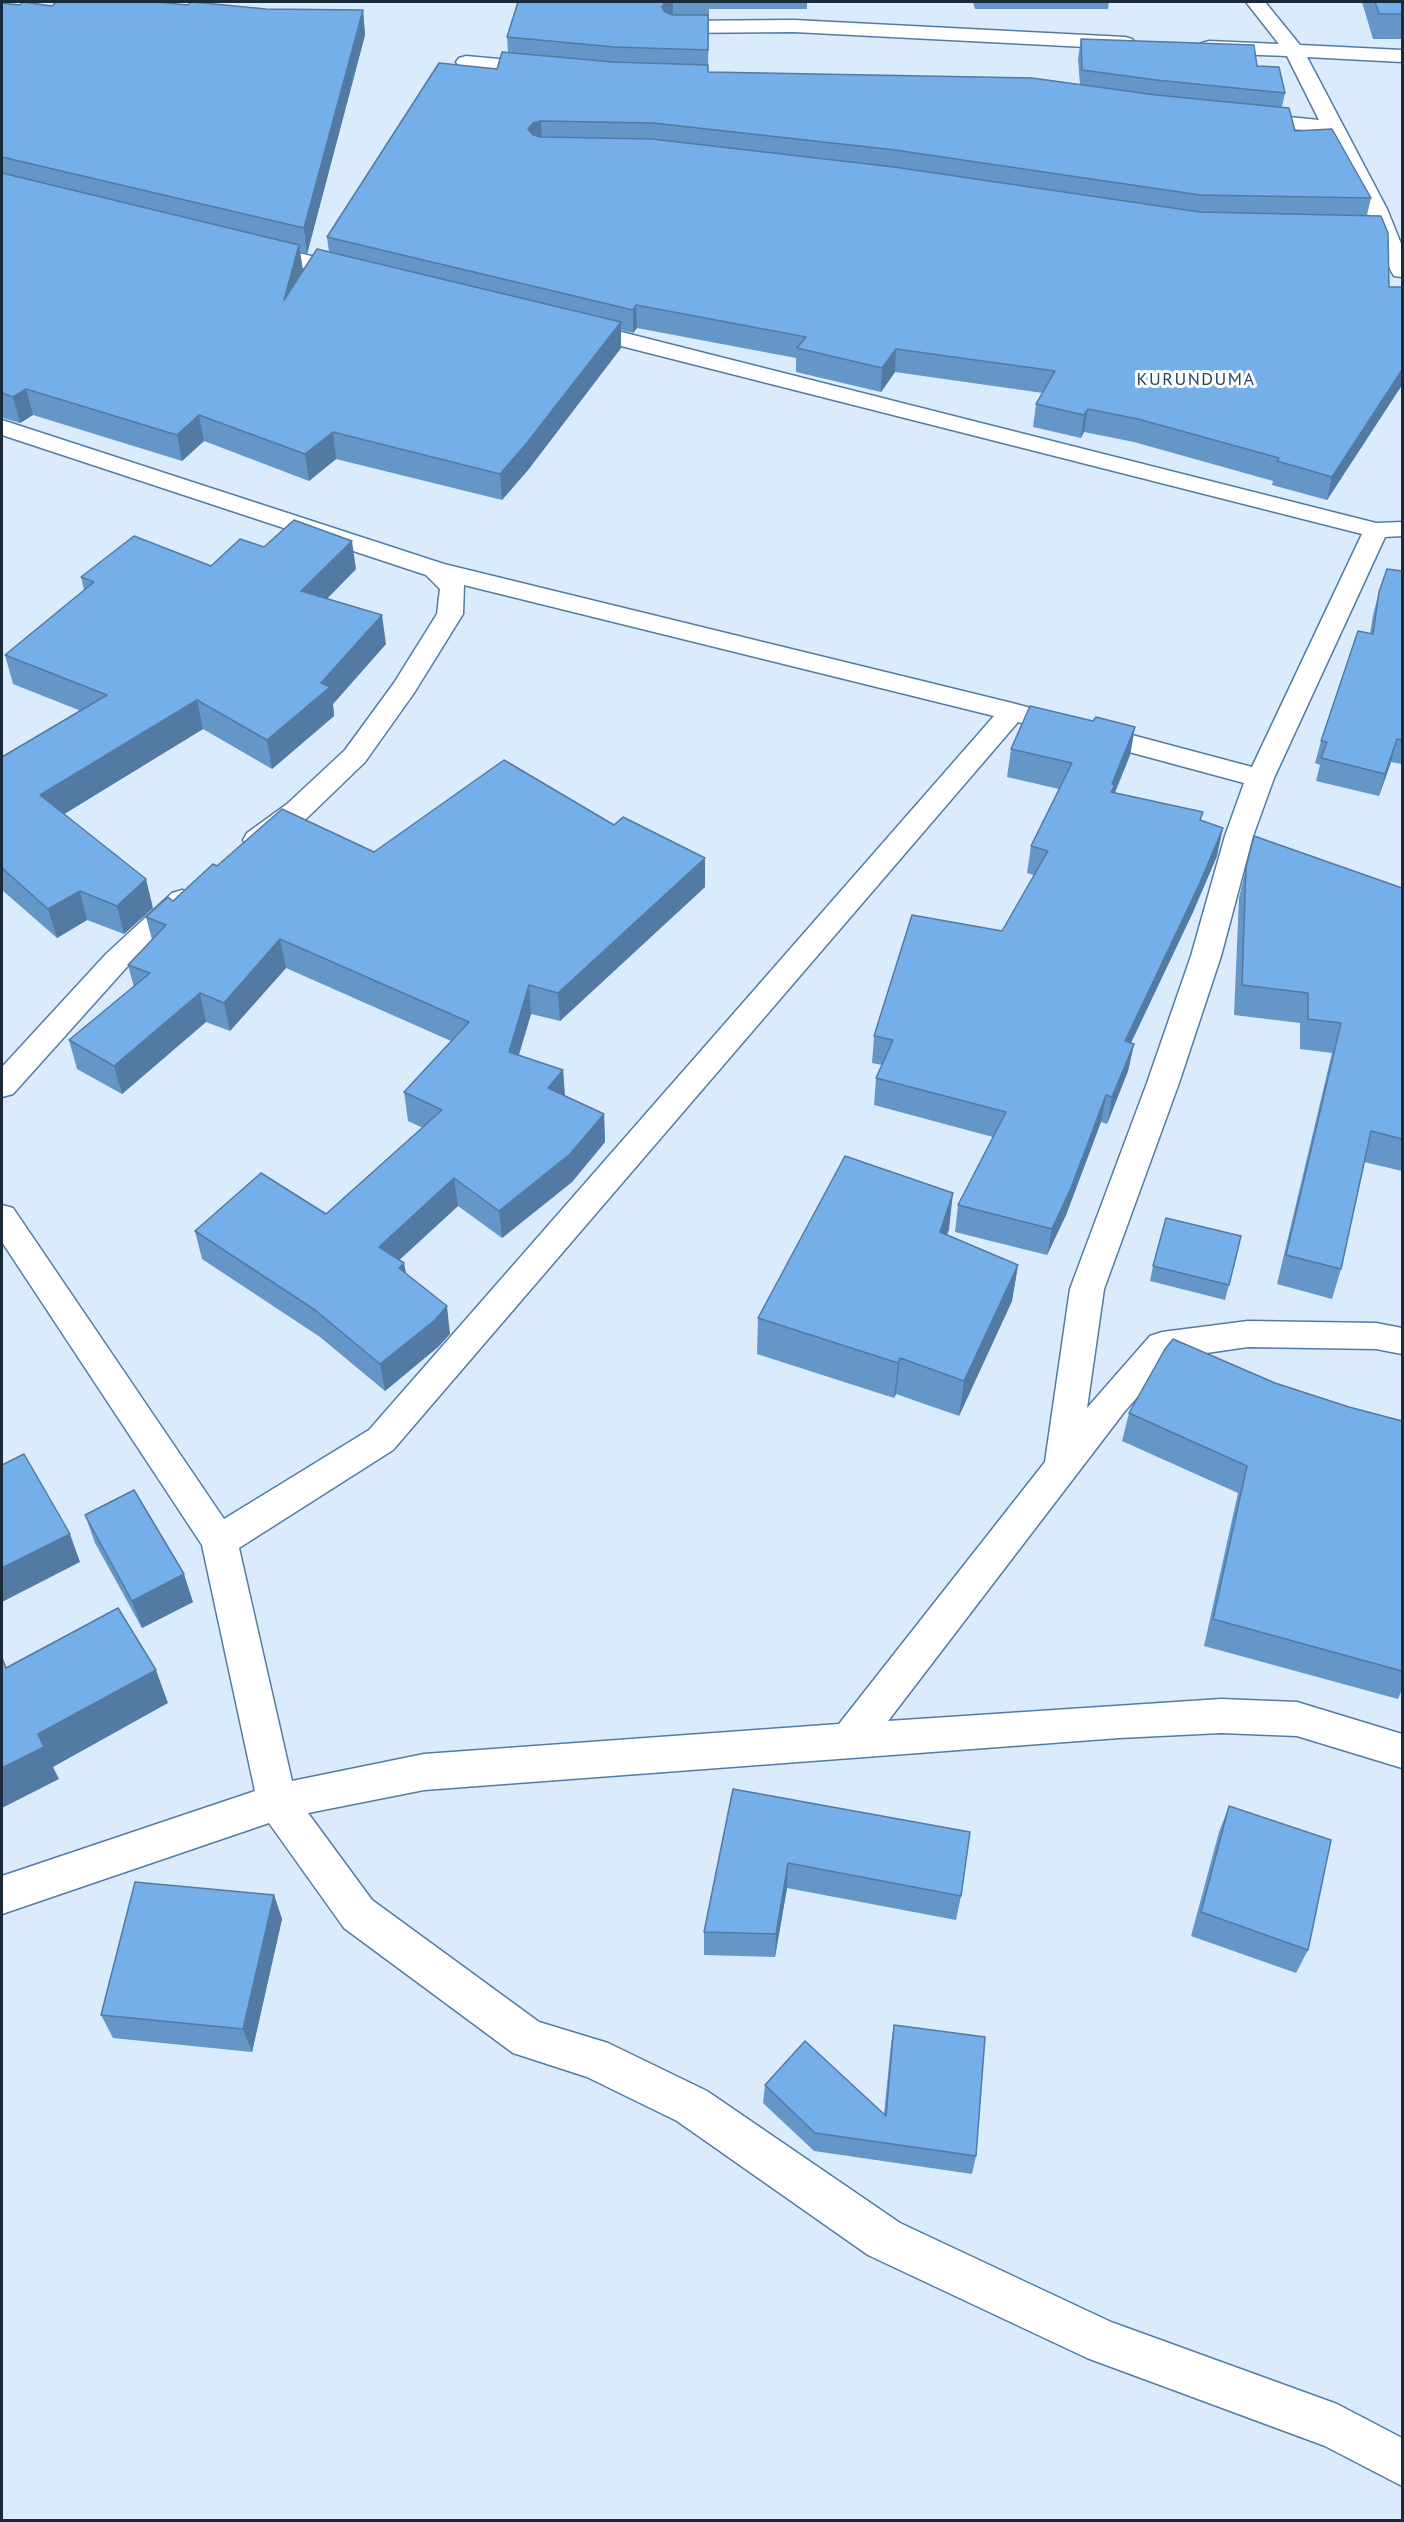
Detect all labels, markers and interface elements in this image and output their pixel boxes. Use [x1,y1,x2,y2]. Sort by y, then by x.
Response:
district label: KURUNDUMA [1136,369,1256,391]

